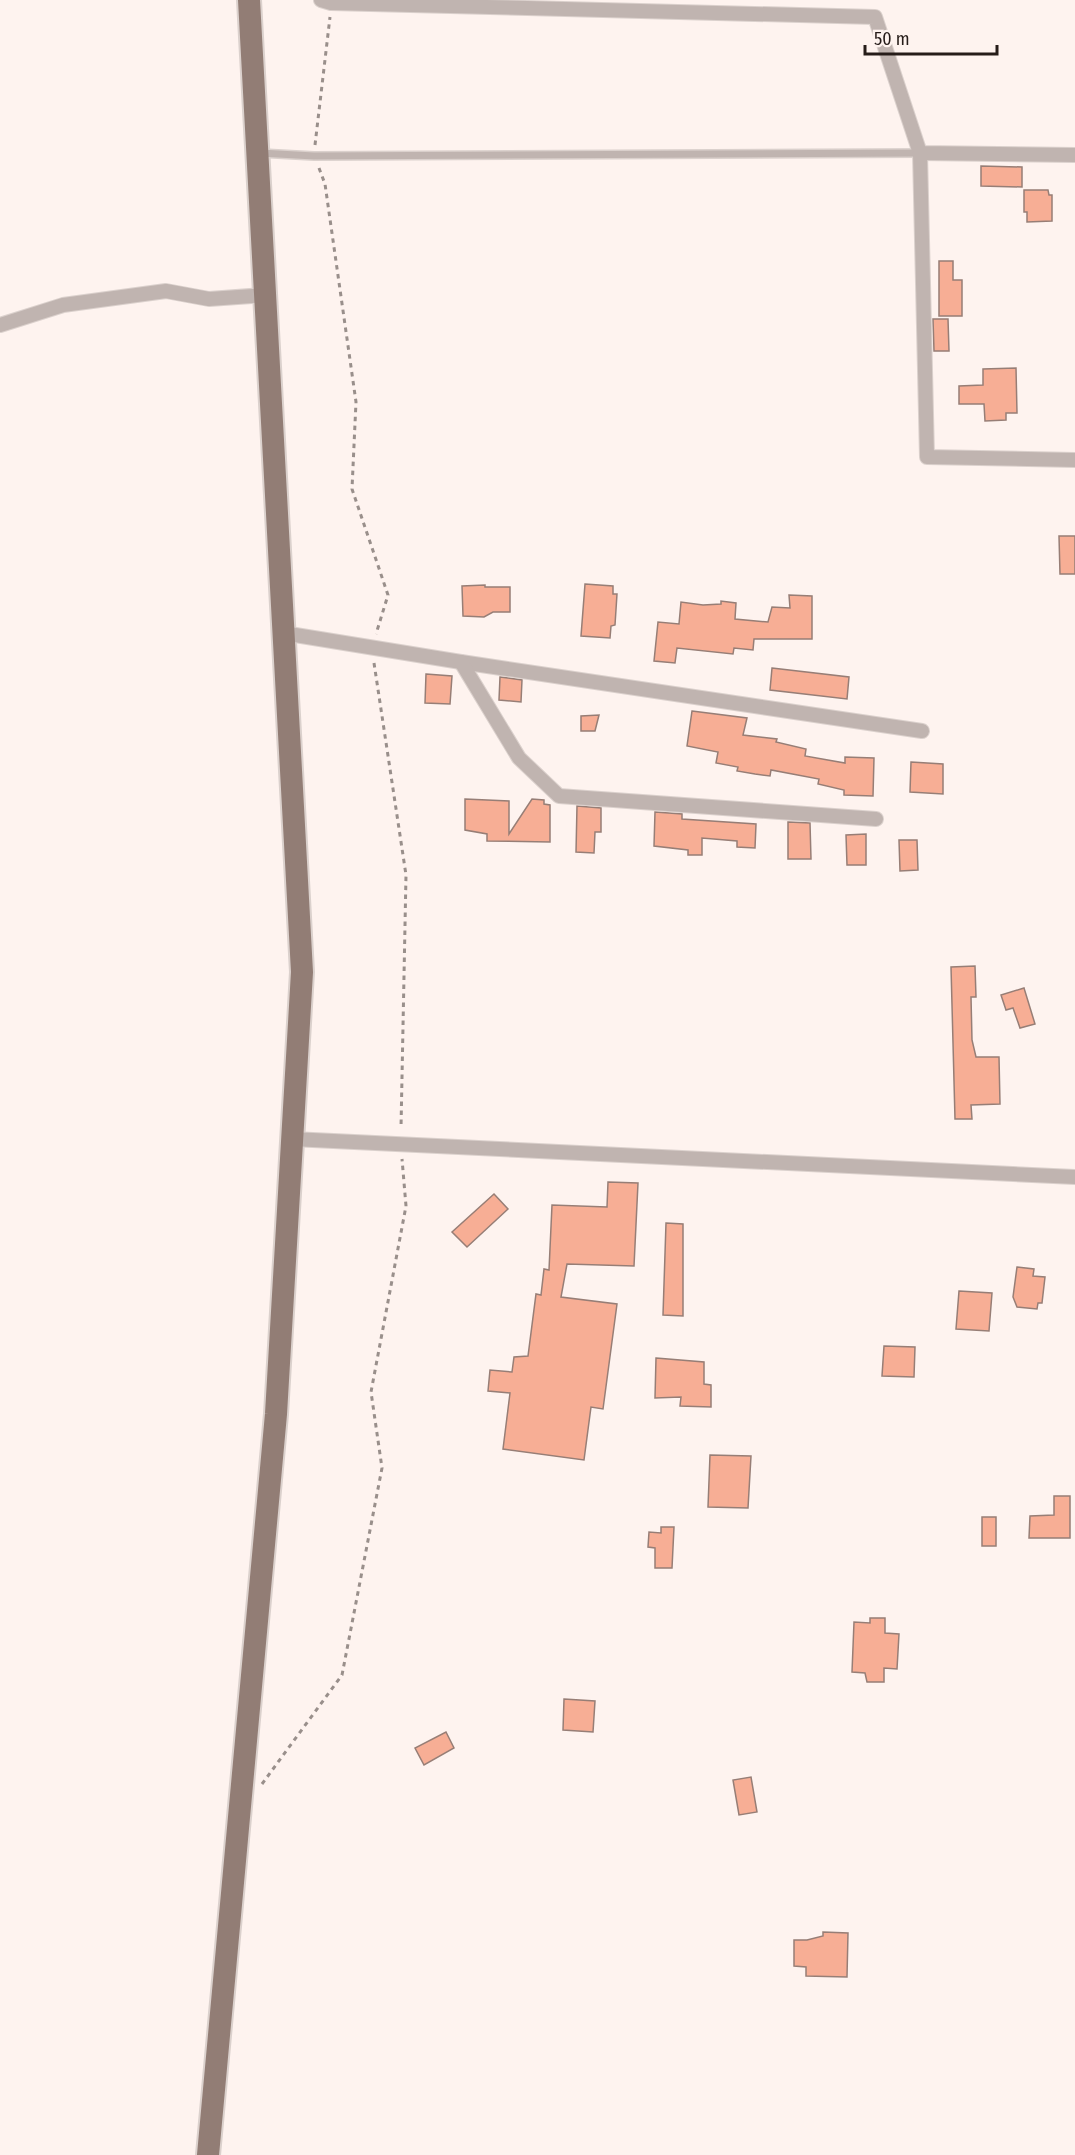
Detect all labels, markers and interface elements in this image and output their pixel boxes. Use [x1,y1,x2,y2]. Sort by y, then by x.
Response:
scale bar [865,18,997,56]
text: 50 m [874,28,910,50]

